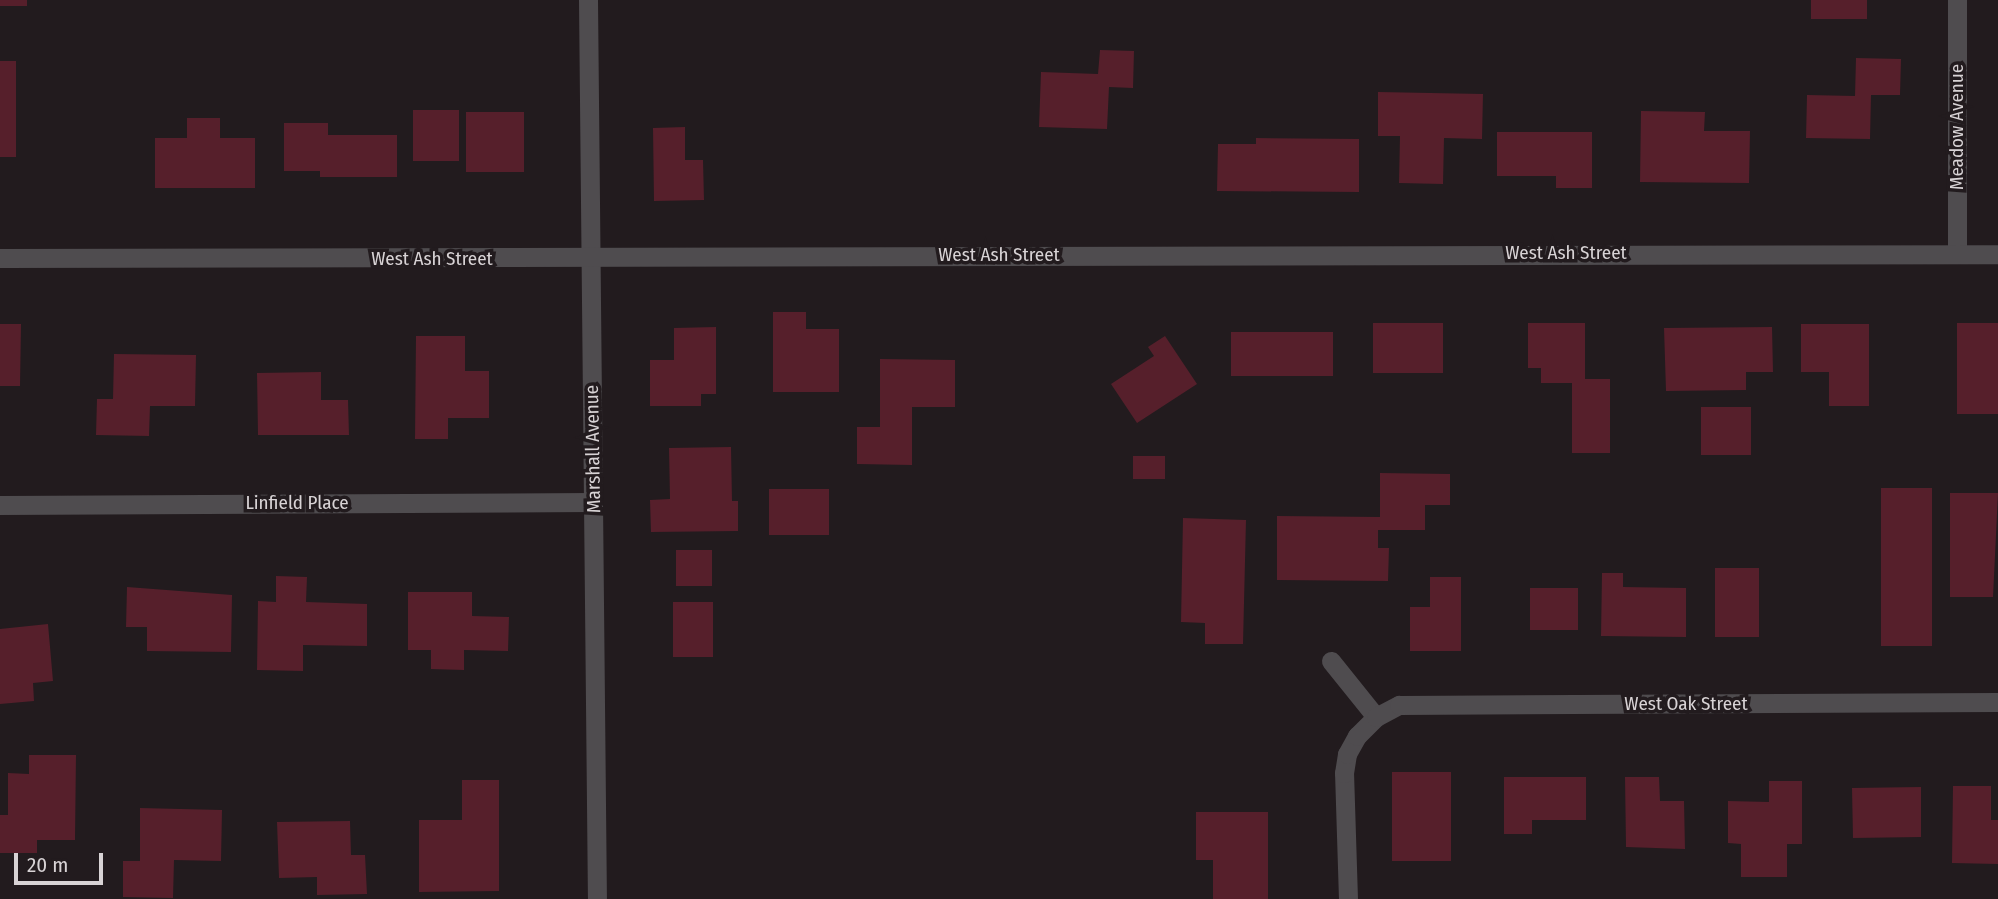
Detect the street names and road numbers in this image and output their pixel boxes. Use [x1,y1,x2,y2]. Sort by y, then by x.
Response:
street label: Meadow Avenue [1946,64,1968,190]
street label: West Ash Street [1505,242,1627,264]
street label: West Ash Street [938,244,1060,266]
street label: West Ash Street [371,248,493,270]
street label: Marshall Avenue [580,385,606,513]
street label: Linfield Place [245,492,349,514]
street label: West Oak Street [1624,693,1748,715]

